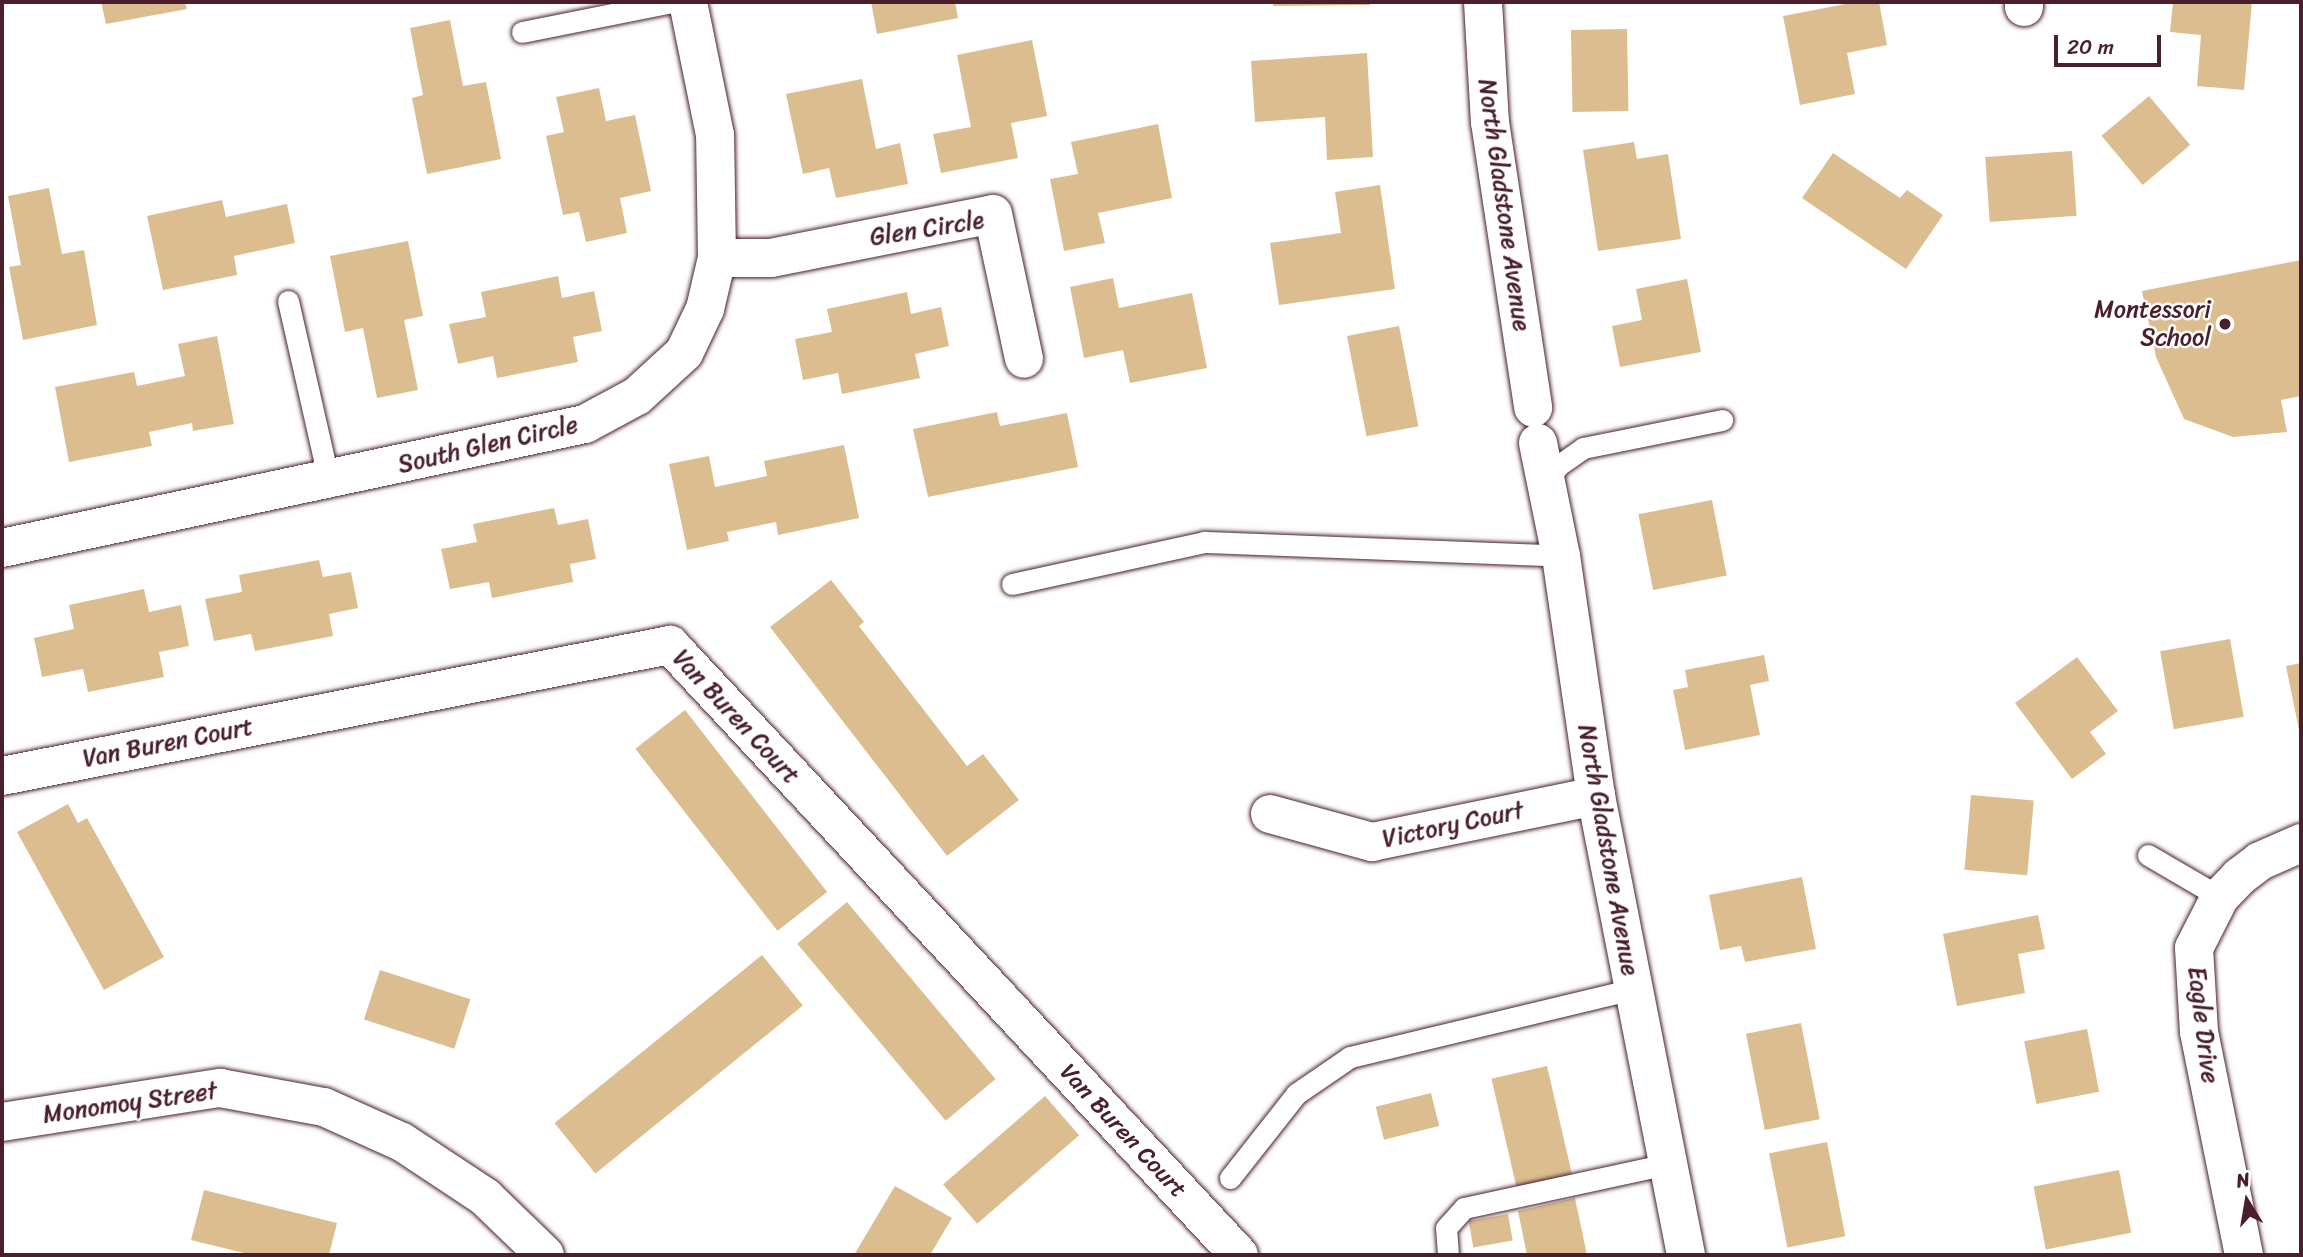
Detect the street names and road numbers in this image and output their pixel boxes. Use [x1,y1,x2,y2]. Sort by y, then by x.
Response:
street label: North Gladstone Avenue [1472,77,1536,333]
street label: Glen Circle [868,206,986,252]
street label: South Glen Circle [394,410,582,480]
street label: Van Buren Court [666,644,806,790]
street label: Van Buren Court [80,712,256,774]
street label: North Gladstone Avenue [1572,722,1644,978]
street label: Victory Court [1379,796,1527,854]
street label: Eagle Drive [2182,965,2224,1085]
street label: Van Buren Court [1053,1058,1193,1204]
street label: Monomoy Street [41,1077,219,1129]

